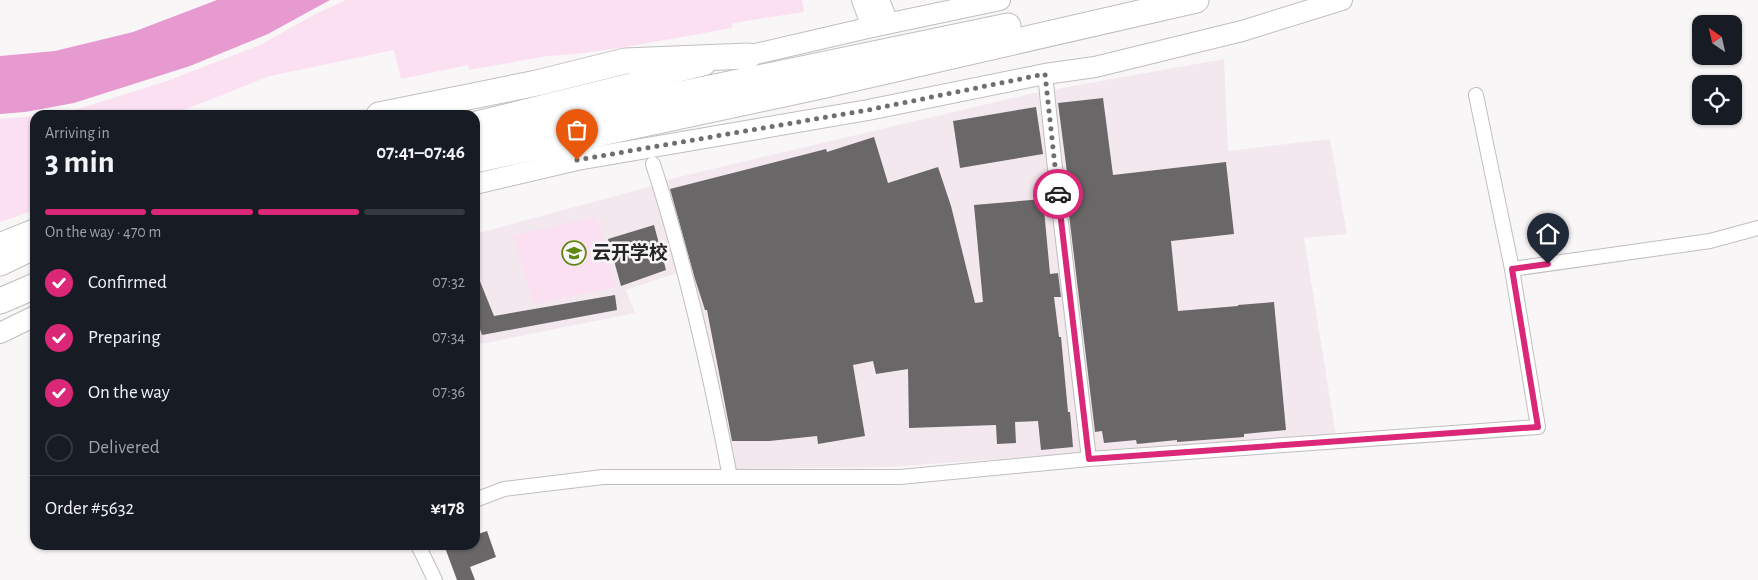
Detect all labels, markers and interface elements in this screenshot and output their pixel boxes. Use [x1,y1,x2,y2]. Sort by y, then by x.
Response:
north arrow [1692,15,1742,65]
map controls [1692,15,1742,125]
button: locate [1692,75,1742,125]
pin [556,109,598,160]
icon: bag [563,116,591,144]
text: Arriving in [45,125,110,141]
text: 07:41–07:46 [376,143,465,162]
text: 3 min [45,146,115,178]
courier [1033,169,1083,219]
icon: car [1044,180,1072,208]
pin [1527,213,1569,264]
icon: home [1534,220,1562,248]
text: On the way · 470 m [45,224,161,240]
school or university icon: 云开学校 [561,240,587,266]
place label: 云开学校 [592,242,668,263]
icon: check [45,269,73,297]
text: Confirmed [88,273,167,292]
text: 07:32 [432,274,465,290]
icon: check [45,324,73,352]
text: Preparing [88,328,161,347]
text: 07:34 [432,329,465,345]
icon: check [45,379,73,407]
text: On the way [88,383,170,402]
text: 07:36 [432,384,465,400]
text: Delivered [88,438,160,457]
text: Order #5632 [45,499,134,518]
text: ¥178 [431,499,465,518]

